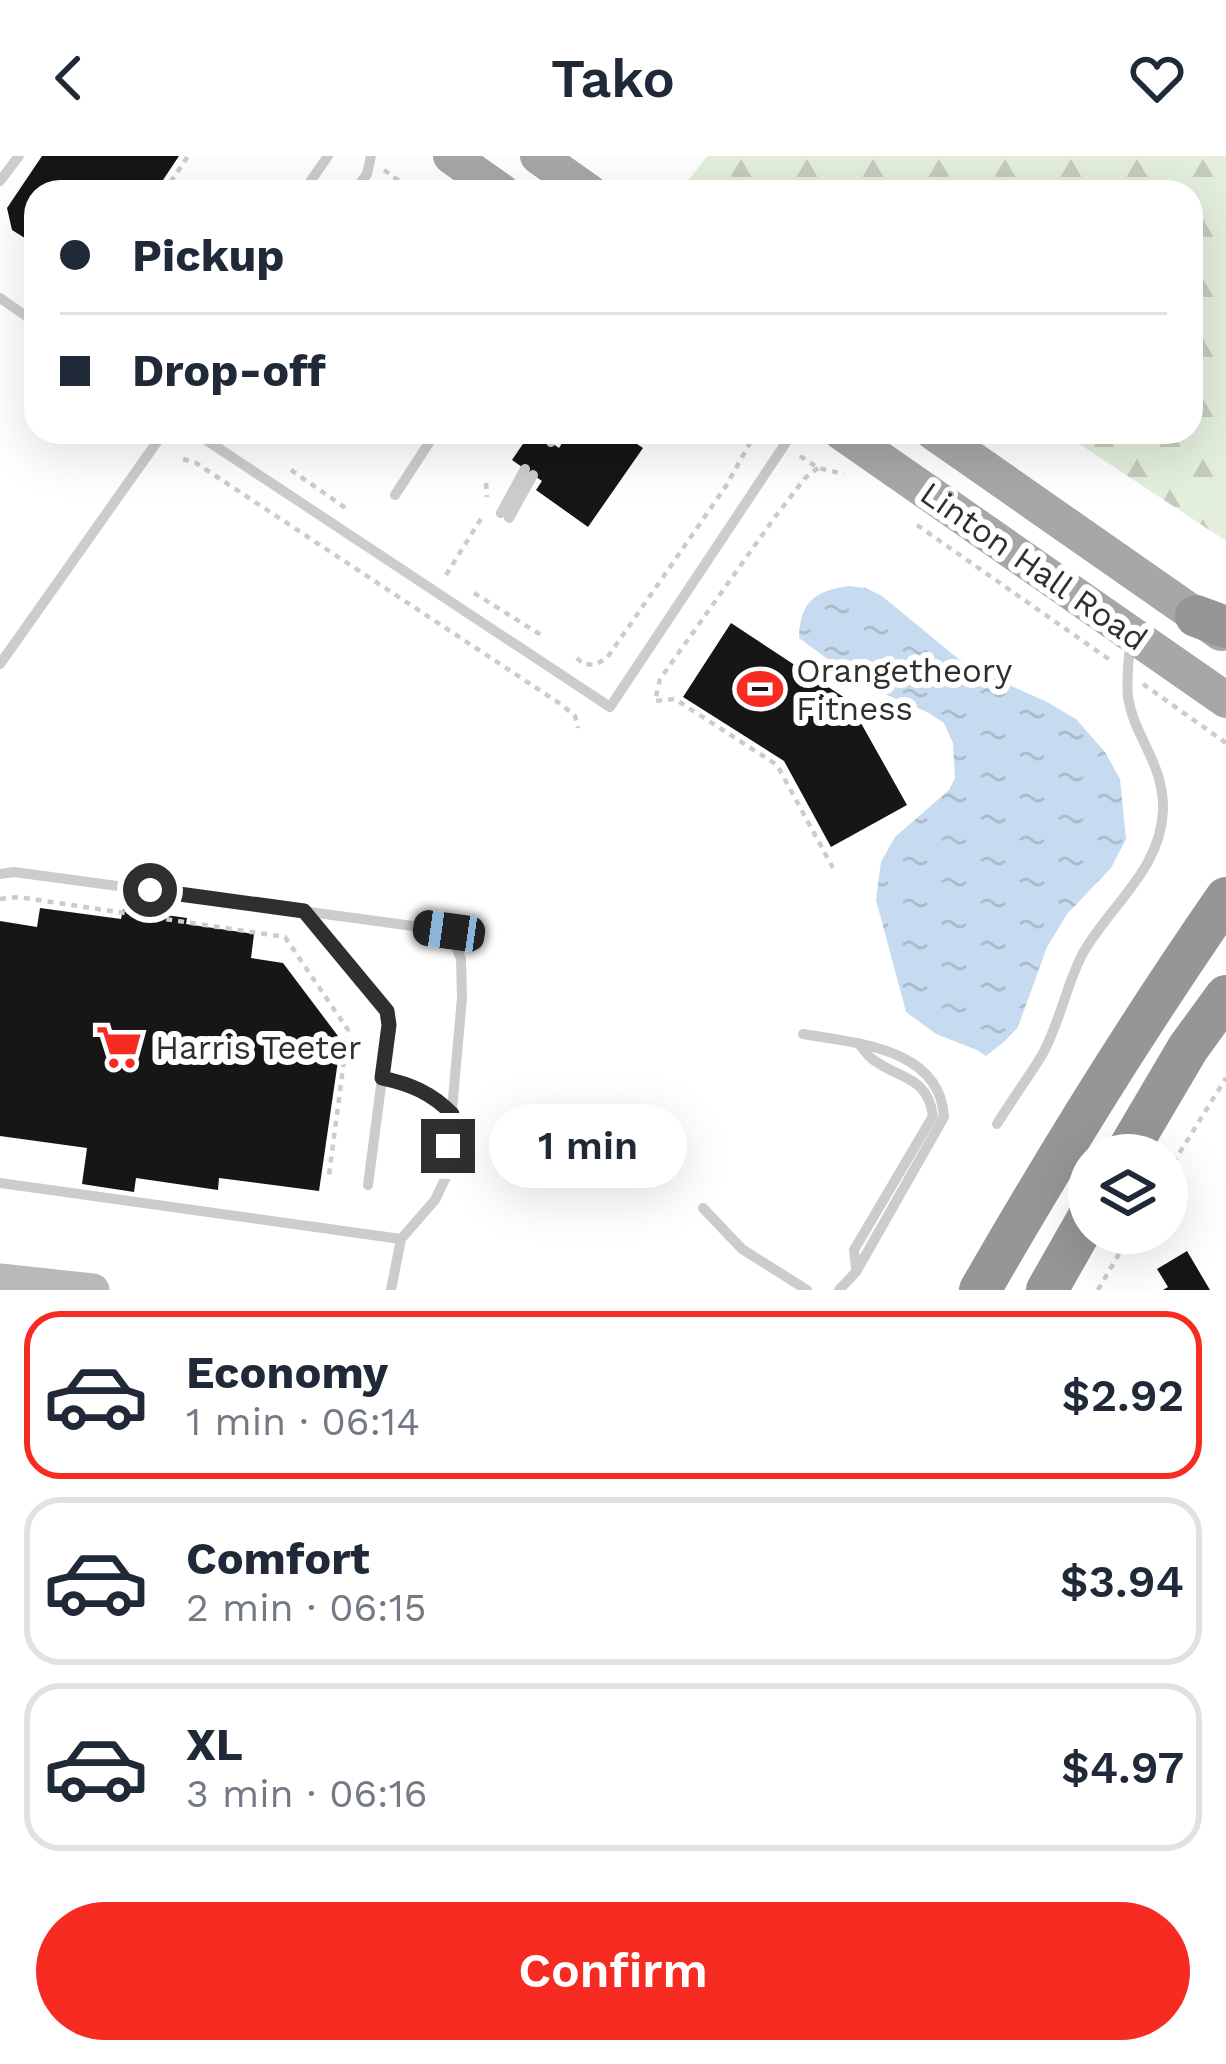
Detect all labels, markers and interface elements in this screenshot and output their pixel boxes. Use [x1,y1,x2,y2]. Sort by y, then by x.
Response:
icon: back [36,45,102,111]
icon: heart [1124,45,1190,111]
text: Tako [551,47,675,110]
text: Pickup [132,229,284,282]
text: Drop-off [132,344,326,397]
street label: Linton Hall Road [913,473,1155,659]
place label: Orangetheory Fitness [796,651,1012,728]
sports icon: Orangetheory Fitness [735,664,785,714]
route start [123,863,177,917]
car [411,908,487,954]
supermarket icon: Harris Teeter [94,1022,144,1072]
place label: Harris Teeter [155,1028,361,1067]
callout: 1 min [490,1104,688,1188]
route end [421,1119,475,1173]
text: 1 min [538,1123,638,1168]
map controls [1068,1134,1188,1254]
button: layers [1068,1134,1188,1254]
icon: car [42,1341,150,1449]
text: Economy [186,1346,388,1399]
text: $2.92 [1062,1369,1184,1422]
text: 1 min · 06:14 [186,1399,420,1444]
icon: car [42,1527,150,1635]
text: Comfort [186,1532,370,1585]
text: $3.94 [1060,1555,1184,1608]
text: 2 min · 06:15 [186,1585,427,1630]
icon: car [42,1713,150,1821]
text: XL [186,1718,243,1771]
text: $4.97 [1061,1741,1184,1794]
text: 3 min · 06:16 [186,1771,428,1816]
button: Confirm [36,1902,1190,2040]

